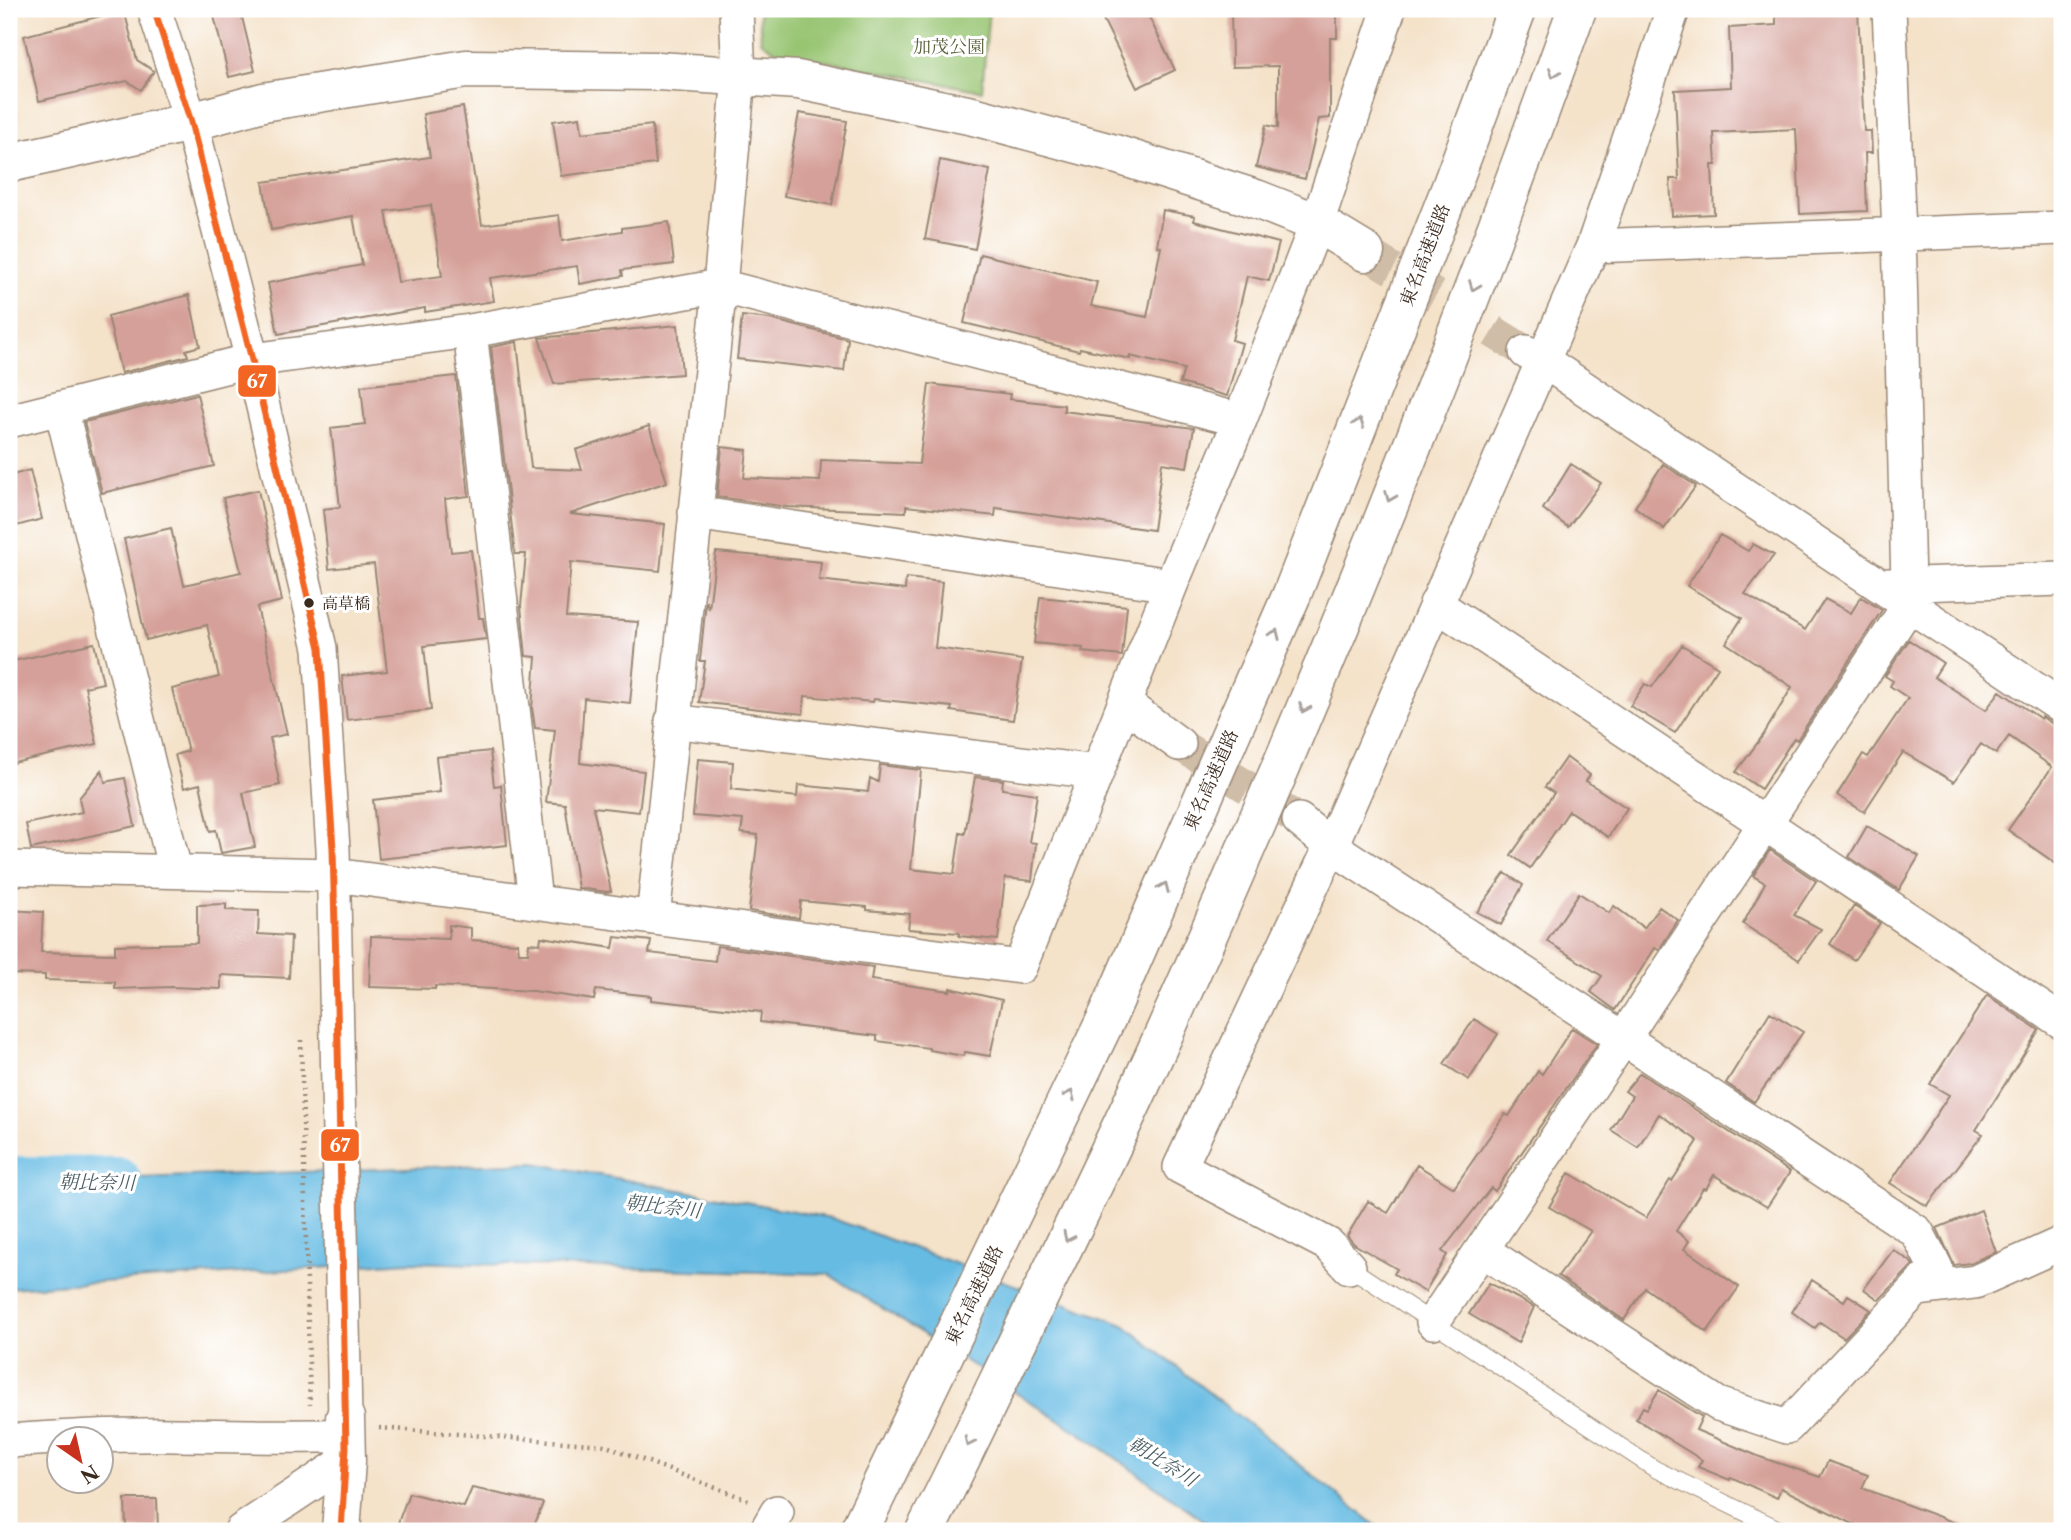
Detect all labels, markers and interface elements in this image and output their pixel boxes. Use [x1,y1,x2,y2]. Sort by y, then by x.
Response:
park label: 加茂公園 [913,36,985,58]
one-way arrow [1548,66,1562,79]
street label: 東名高速道路 [1395,201,1455,309]
one-way arrow [1469,279,1483,291]
line badge: 67 [237,364,277,398]
text: 67 [246,370,268,393]
one-way arrow [1351,418,1365,430]
one-way arrow [1385,491,1399,503]
place label: 高草橋 [322,593,370,613]
marker: 高草橋 [302,596,316,610]
one-way arrow [1267,629,1281,641]
one-way arrow [1298,701,1312,713]
street label: 東名高速道路 [1179,726,1243,834]
one-way arrow [1156,882,1170,895]
one-way arrow [1062,1090,1076,1102]
line badge: 67 [320,1128,360,1162]
text: 67 [329,1134,351,1157]
water label: 朝比奈川 [59,1170,137,1195]
water label: 朝比奈川 [624,1190,704,1223]
one-way arrow [1062,1230,1076,1242]
street label: 東名高速道路 [940,1242,1008,1348]
north arrow [46,1424,116,1494]
water label: 朝比奈川 [1124,1432,1203,1492]
one-way arrow [963,1435,977,1447]
text: N [76,1460,103,1488]

